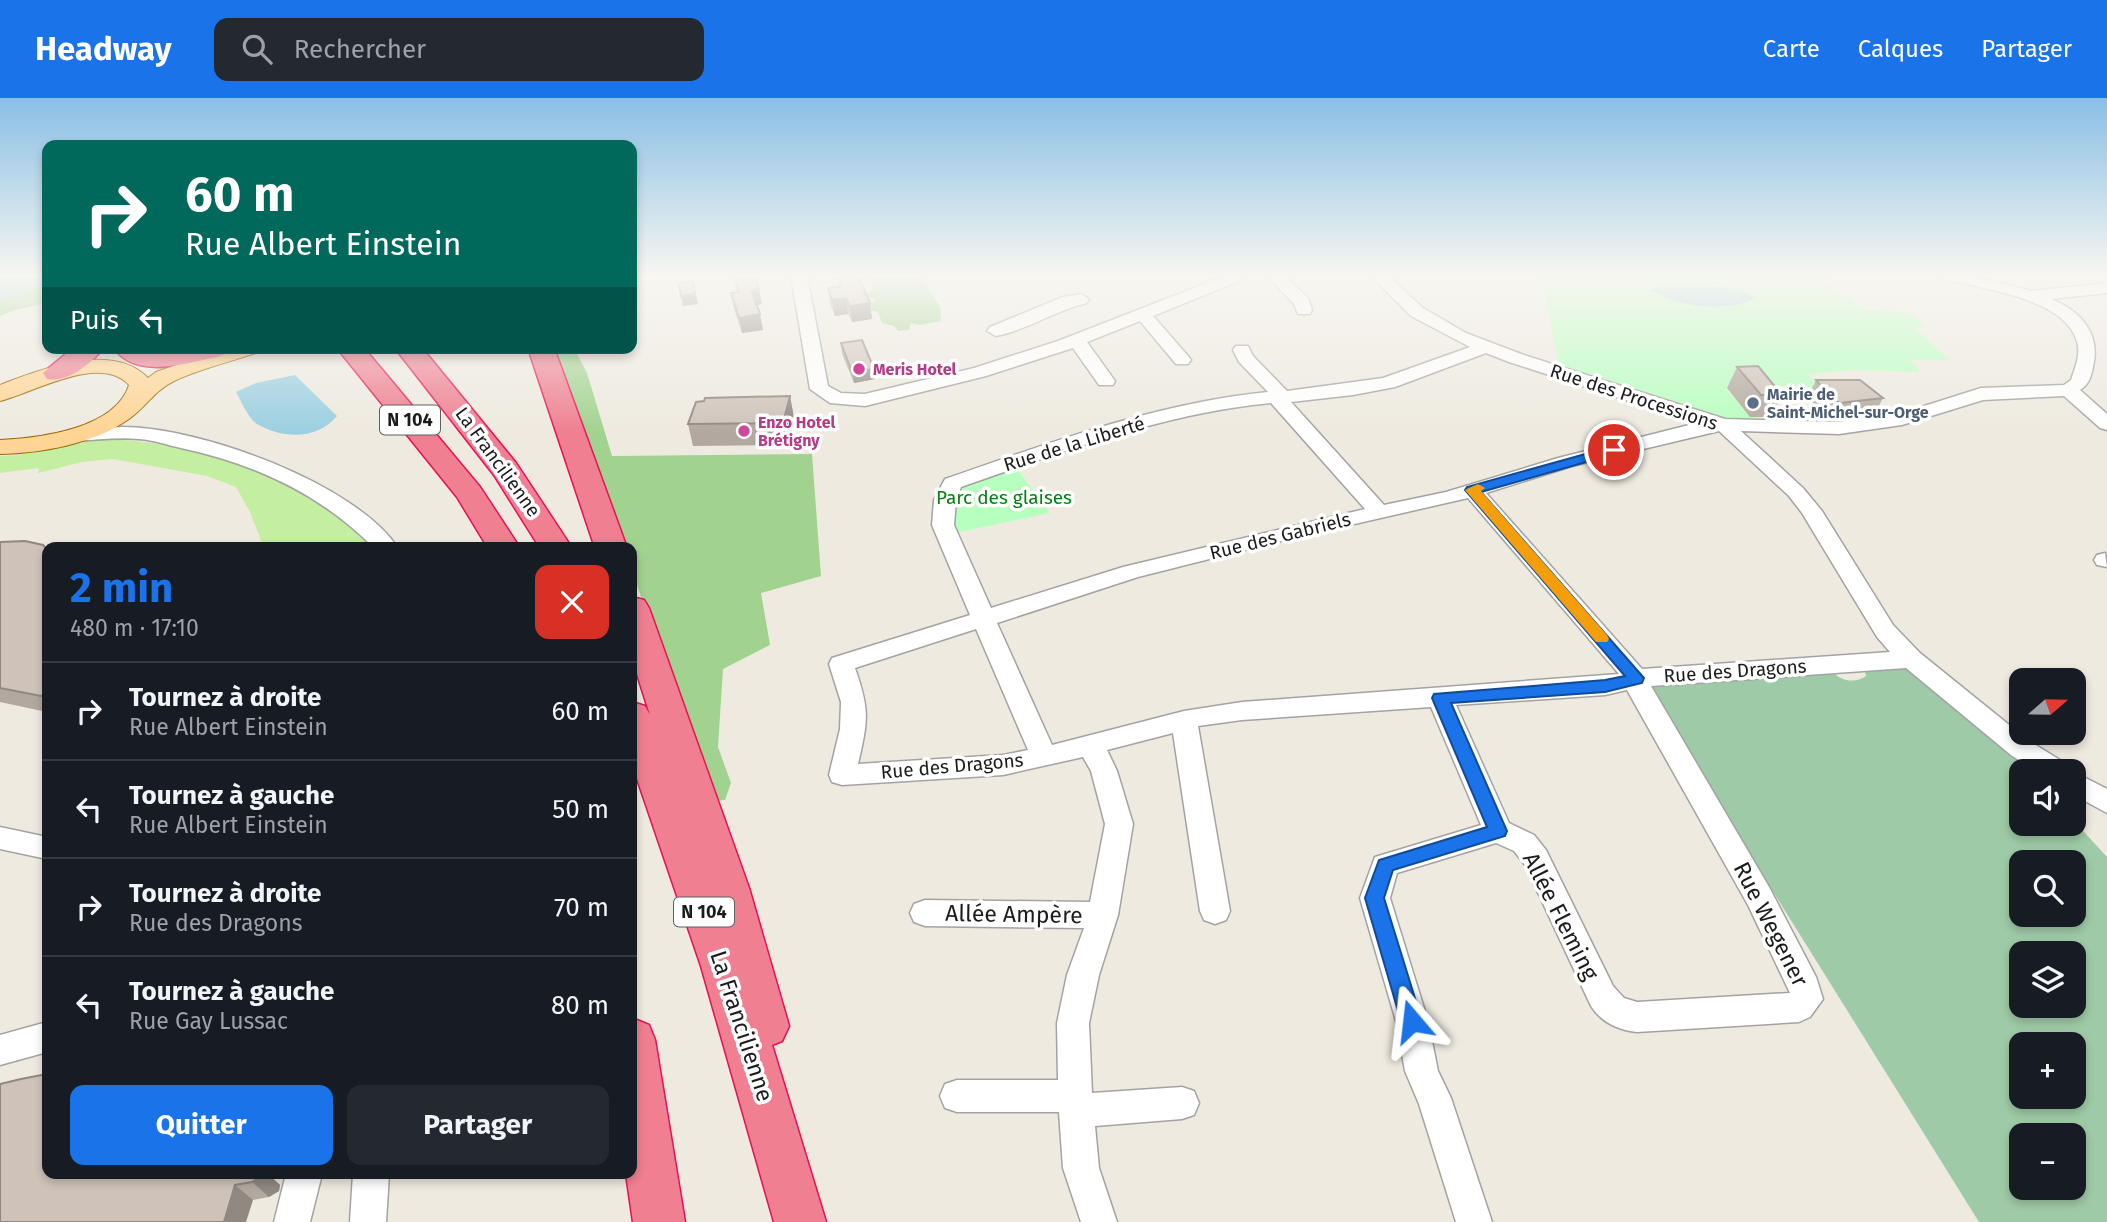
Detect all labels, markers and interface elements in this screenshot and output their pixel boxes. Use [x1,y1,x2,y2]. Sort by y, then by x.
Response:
search box [214,18,704,81]
text: Headway [35,29,172,69]
icon: search [238,30,276,68]
text: Rechercher [294,34,426,65]
text: Carte [1763,35,1820,63]
text: Calques [1858,35,1943,63]
text: Partager [1981,35,2072,63]
text: 60 m [185,165,294,224]
icon: right [70,168,161,259]
text: Rue Albert Einstein [185,225,462,263]
icon: left [133,301,171,339]
text: Puis [70,305,119,336]
street label: Rue des Processions [1547,359,1721,435]
place label: Meris Hotel [873,360,957,379]
marker: Meris Hotel [851,361,867,377]
place label: Mairie de Saint-Michel-sur-Orge [1767,385,1929,422]
marker: Mairie de Saint-Michel-sur-Orge [1745,395,1761,411]
street label: La Francilienne [451,403,545,521]
road number: N 104 [380,406,440,434]
street label: Rue de la Liberté [1001,412,1147,476]
place label: Enzo Hotel Brétigny [758,413,836,450]
pin [1584,420,1644,480]
marker: Enzo Hotel Brétigny [736,423,752,439]
icon: arrive [1595,431,1633,469]
park label: Parc des glaises [936,486,1072,509]
street label: Rue des Gabriels [1207,507,1353,565]
text: 2 min [70,563,173,613]
button: close [535,565,609,639]
text: 480 m · 17:10 [70,614,199,642]
street label: Rue des Dragons [1663,655,1807,687]
north arrow [2009,668,2086,746]
map controls [2009,668,2086,1200]
text: Tournez à droite [129,682,321,713]
icon: right [70,692,108,730]
text: 60 m [551,696,609,727]
text: Rue Albert Einstein [129,713,328,741]
street label: Rue des Dragons [880,748,1024,784]
button: sound [2009,759,2086,836]
text: Tournez à gauche [129,780,334,811]
icon: left [70,790,108,828]
text: 50 m [552,794,609,825]
text: Rue Albert Einstein [129,811,328,839]
street label: Allée Fleming [1517,847,1605,985]
button: search [2009,850,2086,927]
street label: Rue Wegener [1728,857,1814,991]
text: Tournez à droite [129,878,321,909]
icon: right [70,888,108,926]
text: 70 m [554,892,609,923]
road number: N 104 [674,898,734,926]
street label: Allée Ampère [945,899,1083,929]
text: Rue des Dragons [129,909,302,937]
button: layers [2009,941,2086,1018]
street label: La Francilienne [704,947,780,1105]
text: Tournez à gauche [129,976,334,1007]
position arrow [1375,984,1449,1058]
icon: left [70,986,108,1024]
text: 80 m [551,990,609,1021]
text: Rue Gay Lussac [129,1007,288,1035]
button: + [2009,1032,2086,1109]
button: Quitter [70,1085,333,1165]
button: Partager [347,1085,609,1165]
button: − [2009,1123,2086,1200]

